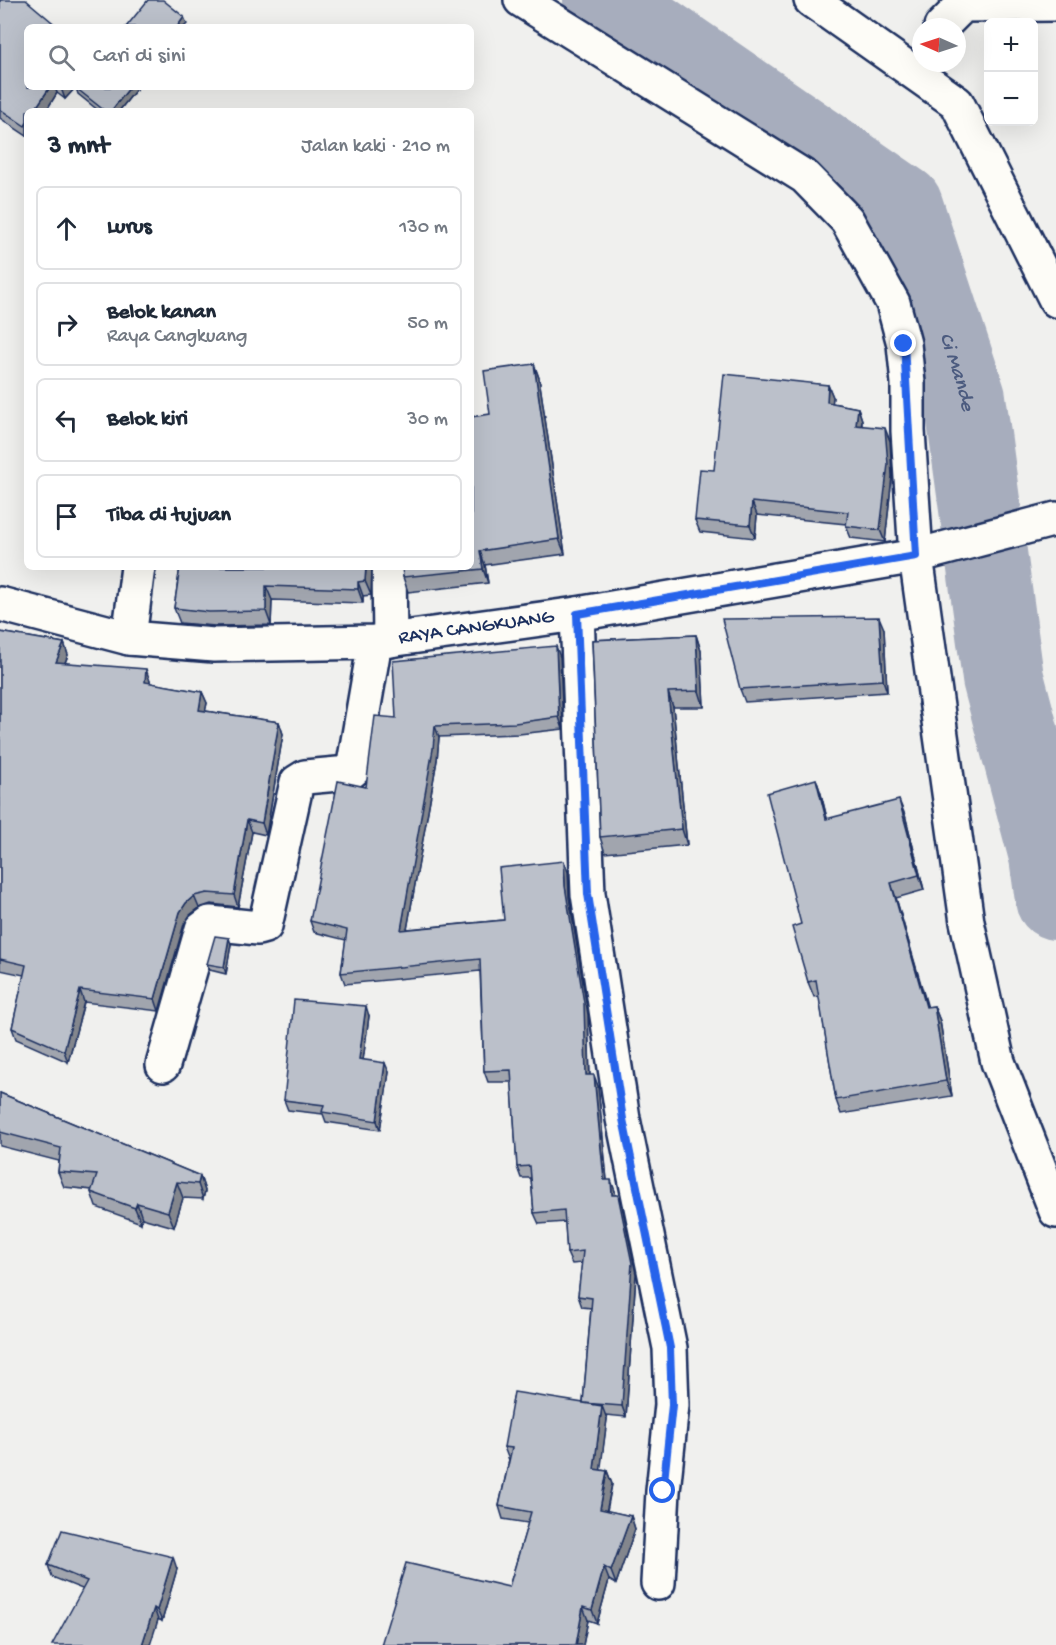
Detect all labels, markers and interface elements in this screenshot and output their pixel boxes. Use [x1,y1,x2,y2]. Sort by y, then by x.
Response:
north arrow [912,18,966,72]
map controls [984,18,1038,126]
button: + [984,18,1038,72]
search box [24,24,474,90]
icon: search [45,41,78,74]
text: Cari di sini [93,44,186,70]
button: − [984,72,1038,126]
text: 3 mnt [48,132,109,163]
text: Jalan kaki · 210 m [301,136,450,159]
icon: ahead [50,212,83,245]
text: Lurus [107,215,152,241]
text: 130 m [399,217,448,240]
text: Belok kanan [107,300,216,326]
icon: right [50,308,83,341]
text: 50 m [407,313,448,336]
text: Raya Cangkuang [107,326,247,349]
route end [890,330,916,356]
water label: Ci Mande [932,330,979,414]
icon: left [50,404,83,437]
text: Belok kiri [107,407,188,433]
text: 30 m [407,409,448,432]
icon: arrive [50,500,83,533]
text: Tiba di tujuan [107,503,231,529]
street label: RAYA CANGKUANG [397,606,557,650]
route start [649,1477,675,1503]

